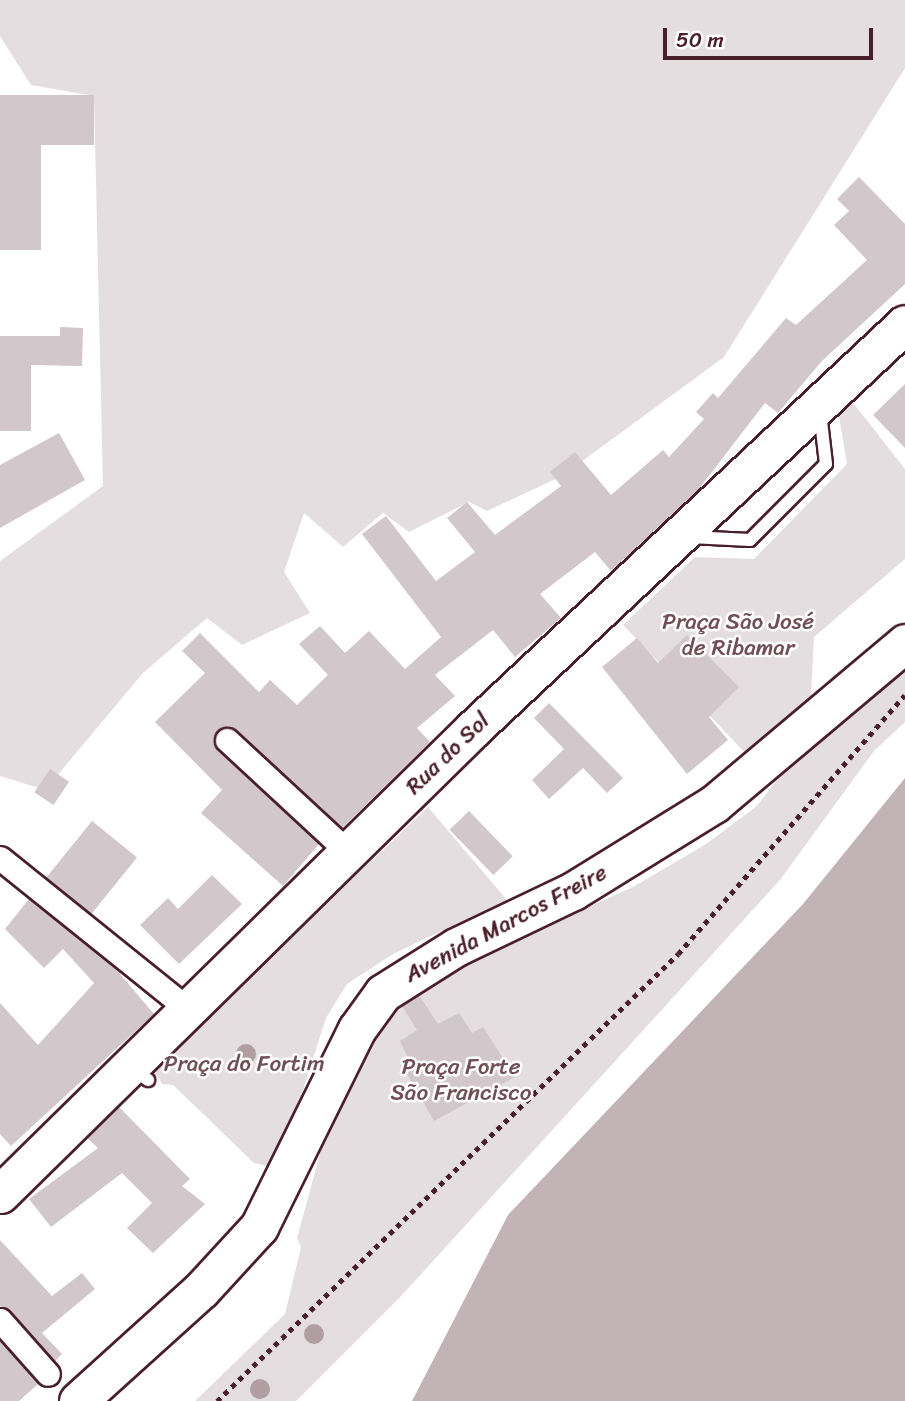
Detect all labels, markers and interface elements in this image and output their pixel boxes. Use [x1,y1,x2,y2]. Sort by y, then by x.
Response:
scale bar [667,14,877,58]
text: 50 m [676,21,724,59]
park label: Praça São José de Ribamar [662,608,814,662]
street label: Rua do Sol [400,707,496,801]
street label: Avenida Marcos Freire [400,859,612,989]
park label: Praça do Fortim [163,1050,325,1078]
park label: Praça Forte São Francisco [391,1053,531,1107]

